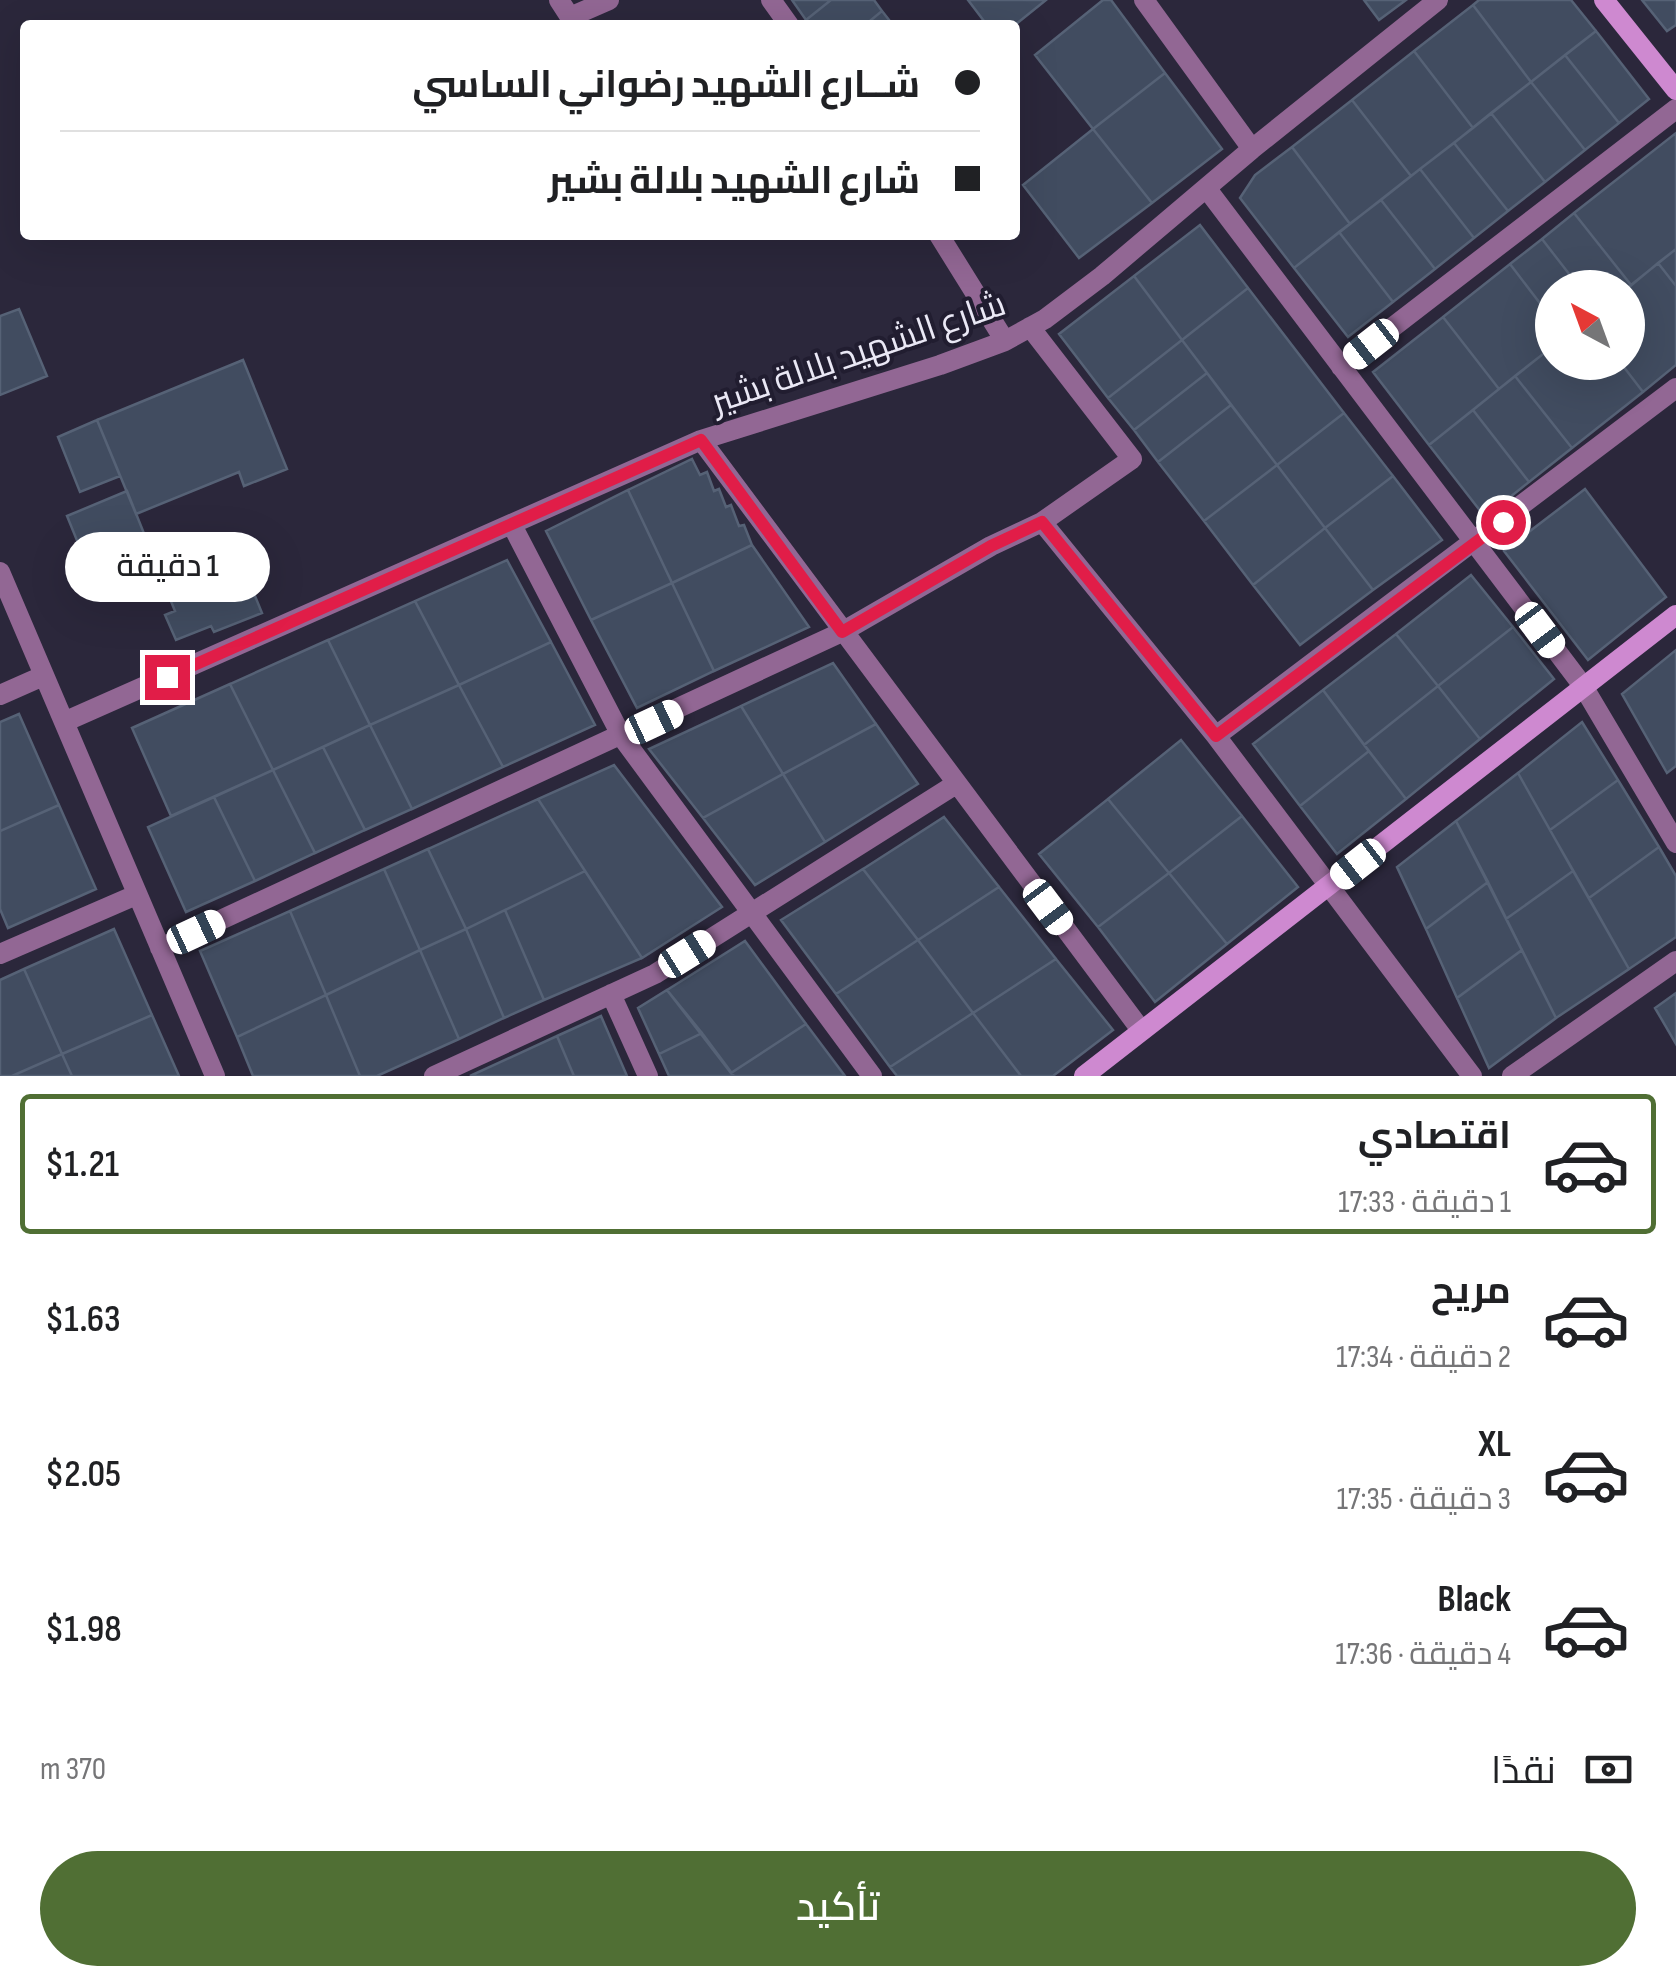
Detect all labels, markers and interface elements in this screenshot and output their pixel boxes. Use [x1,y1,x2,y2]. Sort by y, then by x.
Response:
text: شــارع الشهيد رضواني الساسي [413,63,920,108]
text: شارع الشهيد بلالة بشير [548,159,920,204]
north arrow [1535,270,1645,380]
map controls [1535,270,1645,380]
street label: شارع الشهيد بلالة بشير [704,283,1011,425]
car [1338,314,1404,374]
route start [1481,500,1526,545]
callout: 1 دقيقة [64,532,270,602]
text: 1 دقيقة [116,547,219,586]
car [1510,597,1570,663]
route end [145,655,190,700]
car [620,696,688,748]
car [1325,834,1391,894]
car [1018,874,1078,940]
car [162,906,230,958]
car [654,925,720,983]
text: اقتصادي [1358,1114,1511,1159]
icon: car [1541,1119,1631,1209]
text: $1.21 [45,1142,119,1187]
text: 1 دقيقة · 17:33 [1338,1183,1511,1222]
text: مريح [1431,1269,1511,1314]
icon: car [1541,1274,1631,1364]
text: $1.63 [45,1297,121,1342]
text: 2 دقيقة · 17:34 [1336,1338,1511,1377]
text: XL [1478,1422,1511,1467]
icon: car [1541,1429,1631,1519]
text: $2.05 [45,1452,121,1497]
text: 3 دقيقة · 17:35 [1337,1480,1511,1519]
text: Black [1438,1577,1511,1622]
icon: car [1541,1584,1631,1674]
text: $1.98 [45,1607,122,1652]
text: 4 دقيقة · 17:36 [1336,1635,1511,1674]
icon: cash [1581,1742,1636,1797]
text: نقدًا [1491,1749,1556,1794]
text: 370 m [40,1750,106,1789]
button: تأكيد [40,1851,1636,1966]

